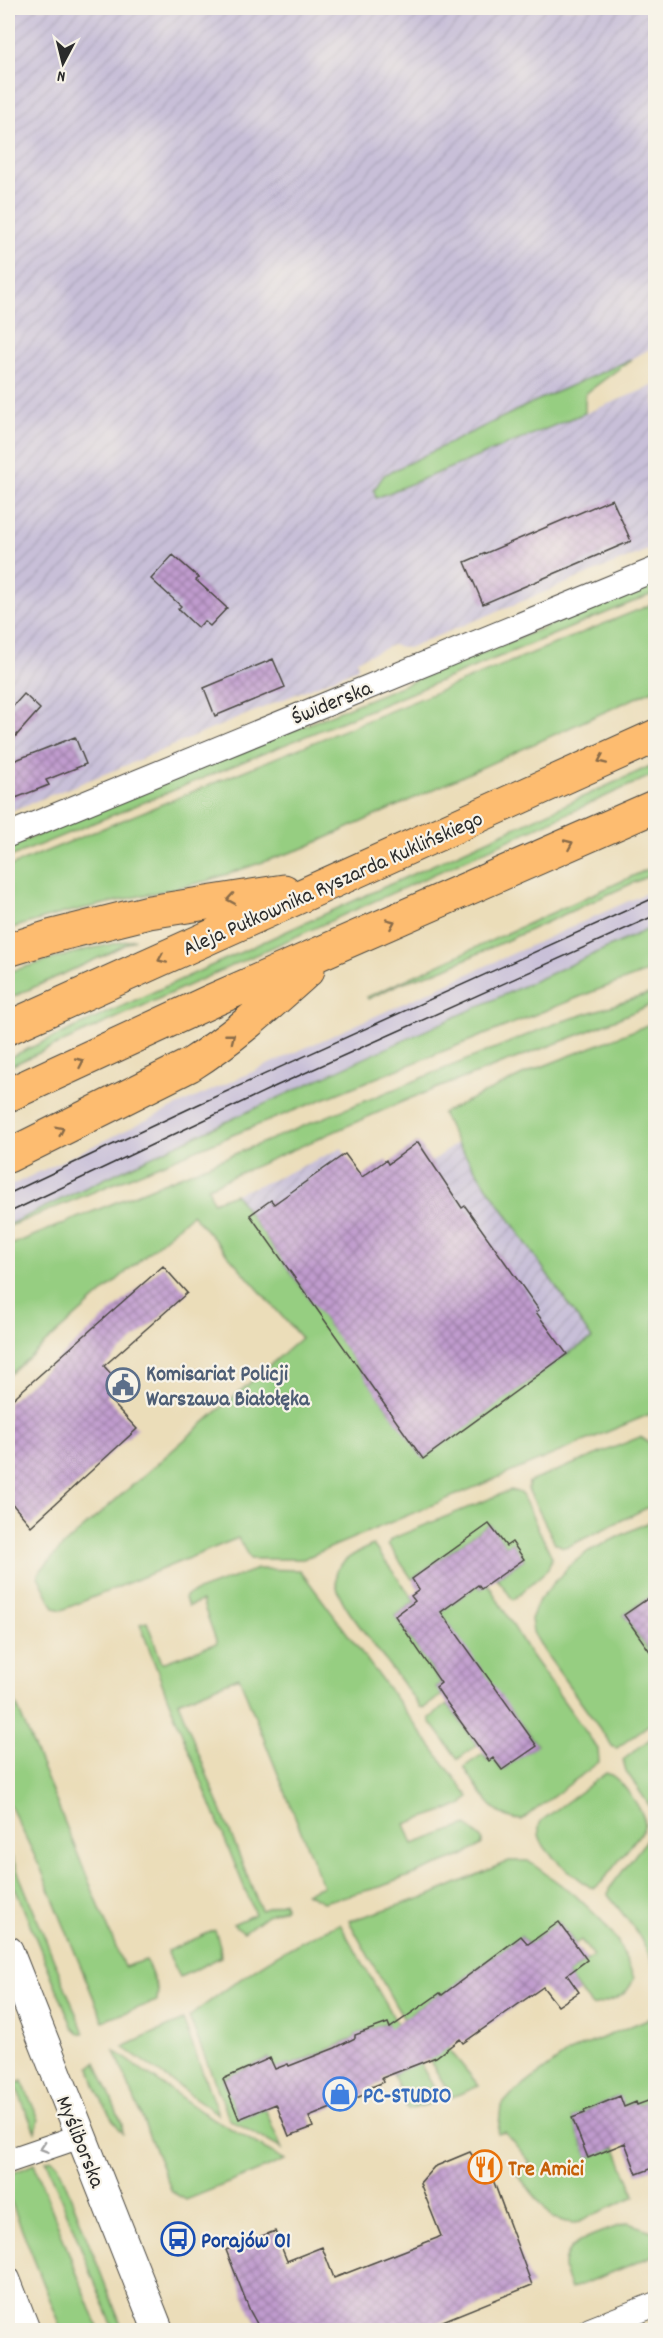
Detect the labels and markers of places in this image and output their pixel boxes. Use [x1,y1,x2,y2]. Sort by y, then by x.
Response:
place label: Komisariat Policji Warszawa Białołęka [146,1360,310,1416]
public building icon: Komisariat Policji Warszawa Białołęka [105,1367,141,1403]
shop icon: PC-STUDIO [322,2076,358,2112]
place label: PC-STUDIO [363,2082,451,2113]
restaurant icon: Tre Amici [467,2149,503,2185]
place label: Tre Amici [508,2155,584,2186]
bus stop icon: Porajów 01 [160,2221,196,2257]
place label: Porajów 01 [201,2227,291,2258]

